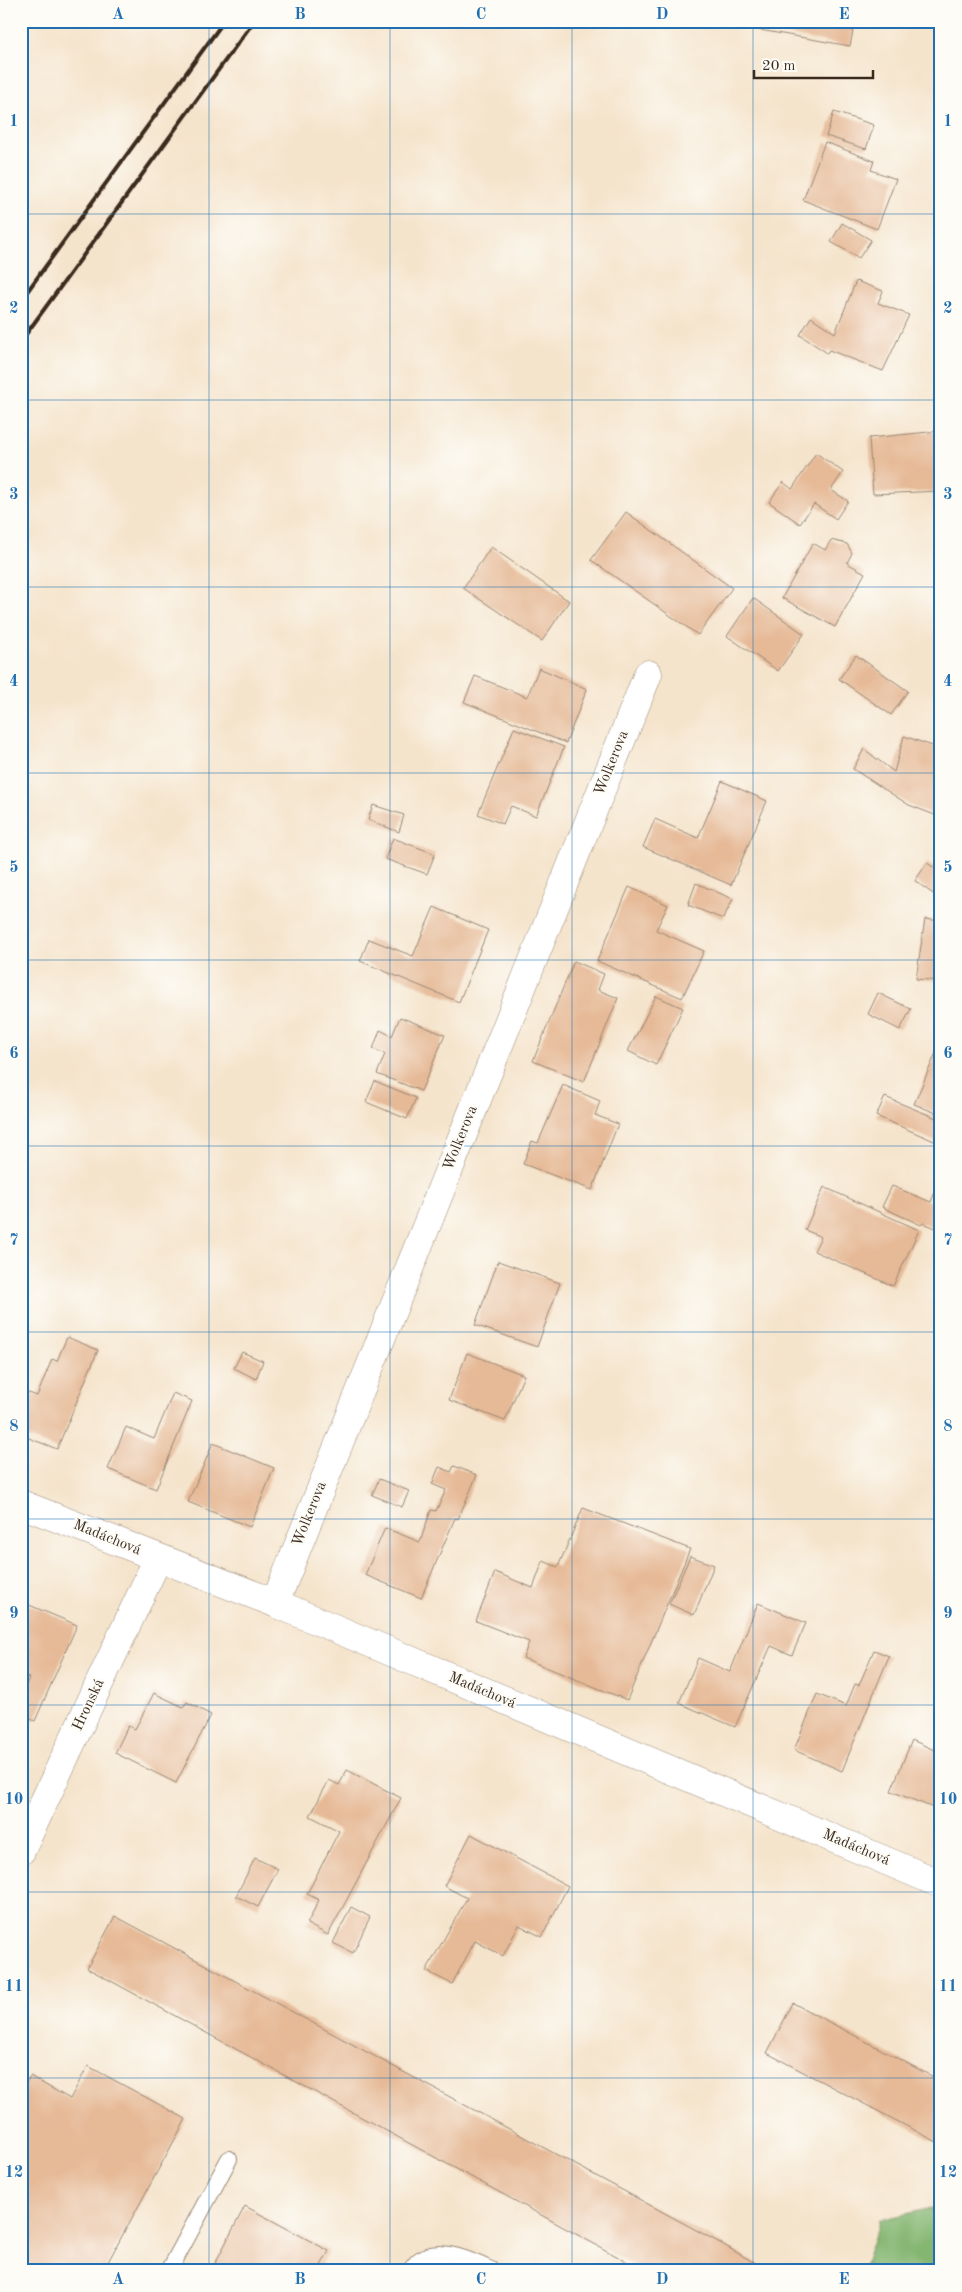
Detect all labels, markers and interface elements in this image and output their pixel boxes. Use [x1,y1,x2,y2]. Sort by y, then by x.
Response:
text: A [112,7,124,23]
text: B [294,7,306,23]
text: C [476,7,486,23]
text: D [656,7,668,23]
text: E [838,7,850,23]
scale bar [754,48,873,80]
text: 20 m [762,59,796,74]
text: 1 [9,114,19,130]
text: 1 [943,114,953,130]
text: 2 [9,301,19,317]
text: 2 [943,301,953,317]
text: 3 [9,487,19,503]
text: 3 [943,487,953,503]
text: 4 [9,674,19,690]
text: 4 [943,674,953,690]
street label: Wolkerova [592,728,632,798]
text: 5 [9,860,19,876]
text: 5 [943,860,953,876]
text: 6 [9,1046,19,1062]
text: 6 [943,1046,953,1062]
street label: Wolkerova [441,1103,481,1173]
text: 7 [9,1233,19,1249]
text: 7 [943,1233,953,1249]
text: 8 [9,1419,19,1435]
text: 8 [943,1419,953,1435]
street label: Wolkerova [290,1479,330,1549]
street label: Madáchová [71,1518,144,1559]
text: 9 [9,1606,19,1622]
text: 9 [943,1606,953,1622]
street label: Madáchová [446,1670,518,1712]
street label: Hronská [71,1676,108,1733]
text: 10 [5,1792,23,1808]
text: 10 [939,1792,957,1808]
street label: Madáchová [820,1827,892,1869]
text: 11 [5,1979,23,1995]
text: 11 [939,1979,957,1995]
text: 12 [5,2165,23,2181]
text: 12 [939,2165,957,2181]
text: A [112,2272,124,2288]
text: B [294,2272,306,2288]
text: C [476,2272,486,2288]
text: D [656,2272,668,2288]
text: E [838,2272,850,2288]

